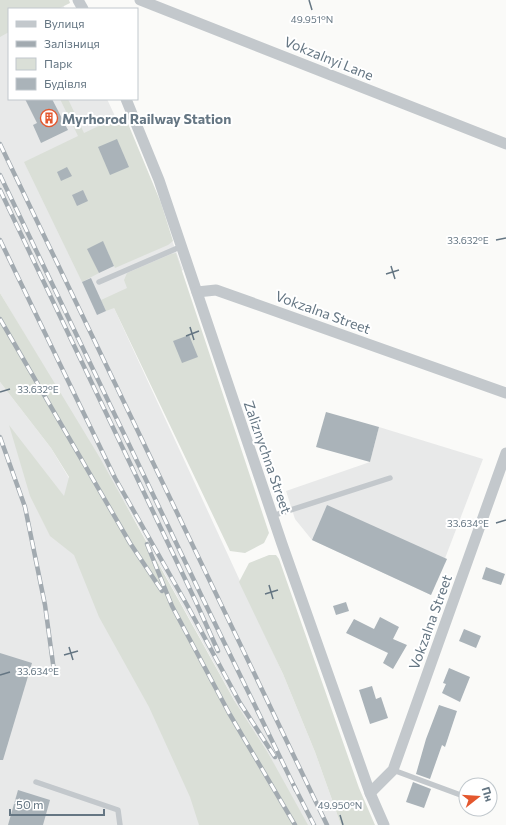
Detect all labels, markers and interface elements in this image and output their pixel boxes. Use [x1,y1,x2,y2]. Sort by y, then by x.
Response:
legend [8,8,138,100]
text: 49.951°N [291,13,333,25]
text: Вулиця [44,16,85,30]
street label: Vokzalnyi Lane [282,32,376,84]
text: Залізниця [44,36,100,50]
text: Парк [44,56,73,70]
text: Будівля [44,76,87,90]
building icon: Myrhorod Railway Station [39,108,59,128]
place label: Myrhorod Railway Station [62,110,231,127]
text: 33.632°E [447,234,489,246]
street label: Vokzalna Street [273,287,373,337]
text: 33.632°E [17,383,59,395]
street label: Zaliznychna Street [241,398,295,516]
text: 33.634°E [447,517,489,529]
street label: Vokzalna Street [405,572,455,672]
text: 33.634°E [17,665,59,677]
north arrow [458,777,498,817]
text: Пн [480,785,496,803]
scale bar [10,791,104,817]
text: 50 m [16,797,44,811]
text: 49.950°N [318,799,362,811]

